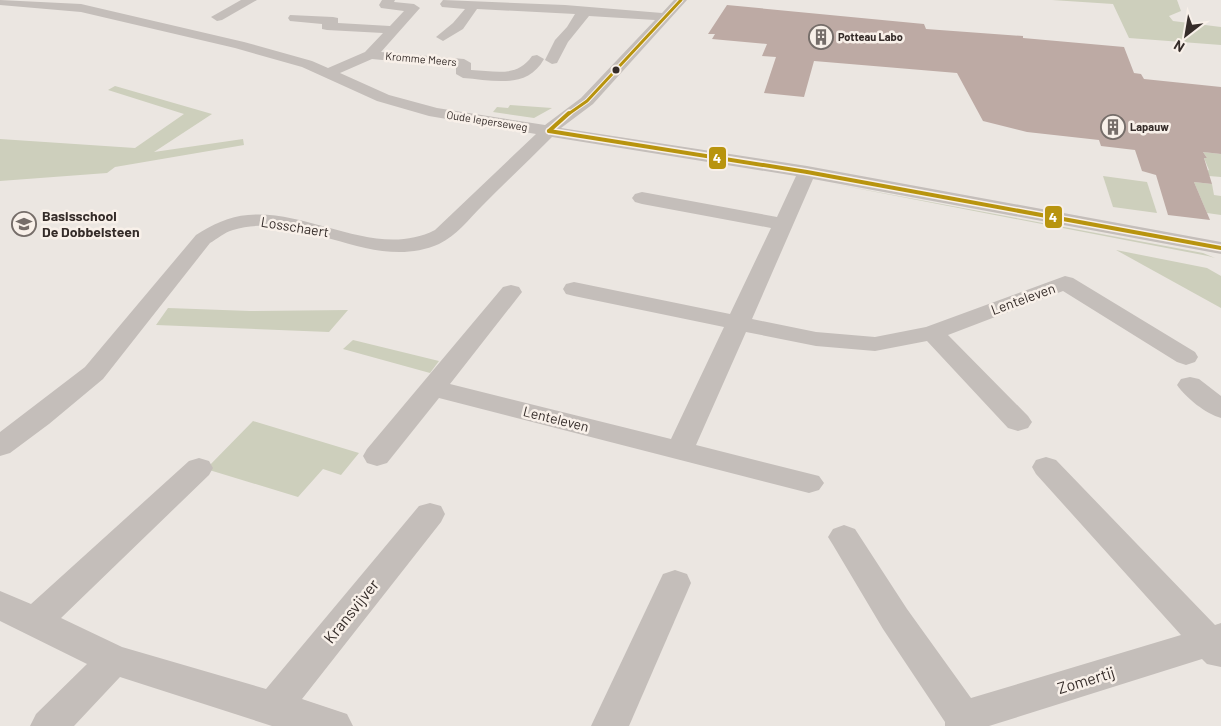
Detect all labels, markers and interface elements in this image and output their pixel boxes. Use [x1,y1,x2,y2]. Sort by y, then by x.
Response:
north arrow [1161,10,1211,60]
building icon: Potteau Labo [808,24,834,50]
place label: Potteau Labo [838,30,903,43]
text: N [1171,37,1187,56]
street label: Kromme Meers [385,49,457,68]
unlabelled marker [611,65,621,75]
street label: Oude Ieperseweg [446,108,529,133]
building icon: Lapauw [1100,114,1126,140]
place label: Lapauw [1130,120,1169,133]
line badge: 4 [708,146,727,170]
text: 4 [713,149,721,166]
line badge: 4 [1044,205,1063,229]
place label: Basisschool De Dobbelsteen [42,207,140,240]
text: 4 [1049,208,1057,225]
school or university icon: Basisschool De Dobbelsteen [11,211,37,237]
street label: Losschaert [260,213,330,240]
street label: Lenteleven [988,279,1057,318]
street label: Lenteleven [521,402,591,435]
street label: Kransvijver [319,575,382,647]
street label: Zomertij [1055,662,1117,697]

